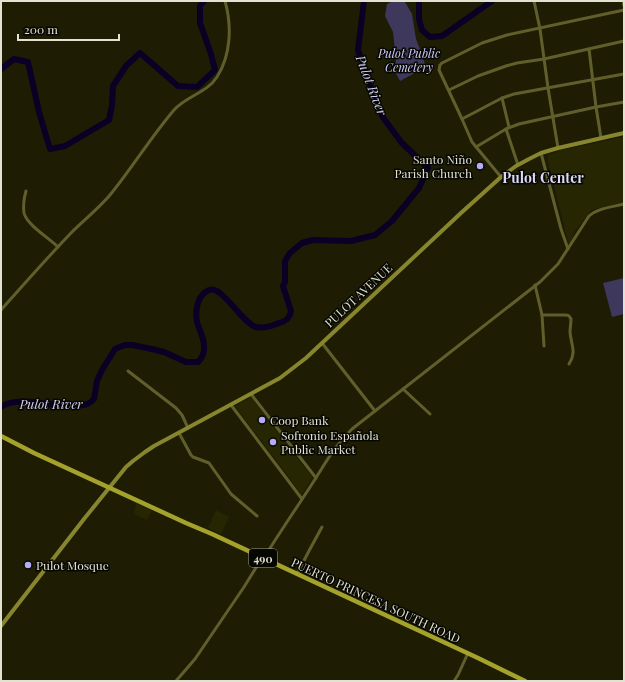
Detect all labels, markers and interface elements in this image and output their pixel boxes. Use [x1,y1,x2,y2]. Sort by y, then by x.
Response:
scale bar [18,16,119,42]
text: 200 m [24,21,58,37]
park label: Pulot Public Cemetery [377,45,441,75]
water label: Pulot River [352,52,391,118]
place label: Santo Niño Parish Church [395,151,472,181]
marker: Santo Niño Parish Church [475,161,485,171]
district label: Pulot Center [502,168,584,187]
street label: PULOT AVENUE [321,260,395,330]
water label: Pulot River [18,395,83,412]
place label: Coop Bank [270,412,329,428]
marker: Coop Bank [257,415,267,425]
place label: Sofronio Española Public Market [281,427,379,457]
marker: Sofronio Española Public Market [268,437,278,447]
road number: 490 [249,549,277,567]
street label: PUERTO PRINCESA SOUTH ROAD [289,554,463,646]
place label: Pulot Mosque [36,557,109,573]
marker: Pulot Mosque [23,560,33,570]

